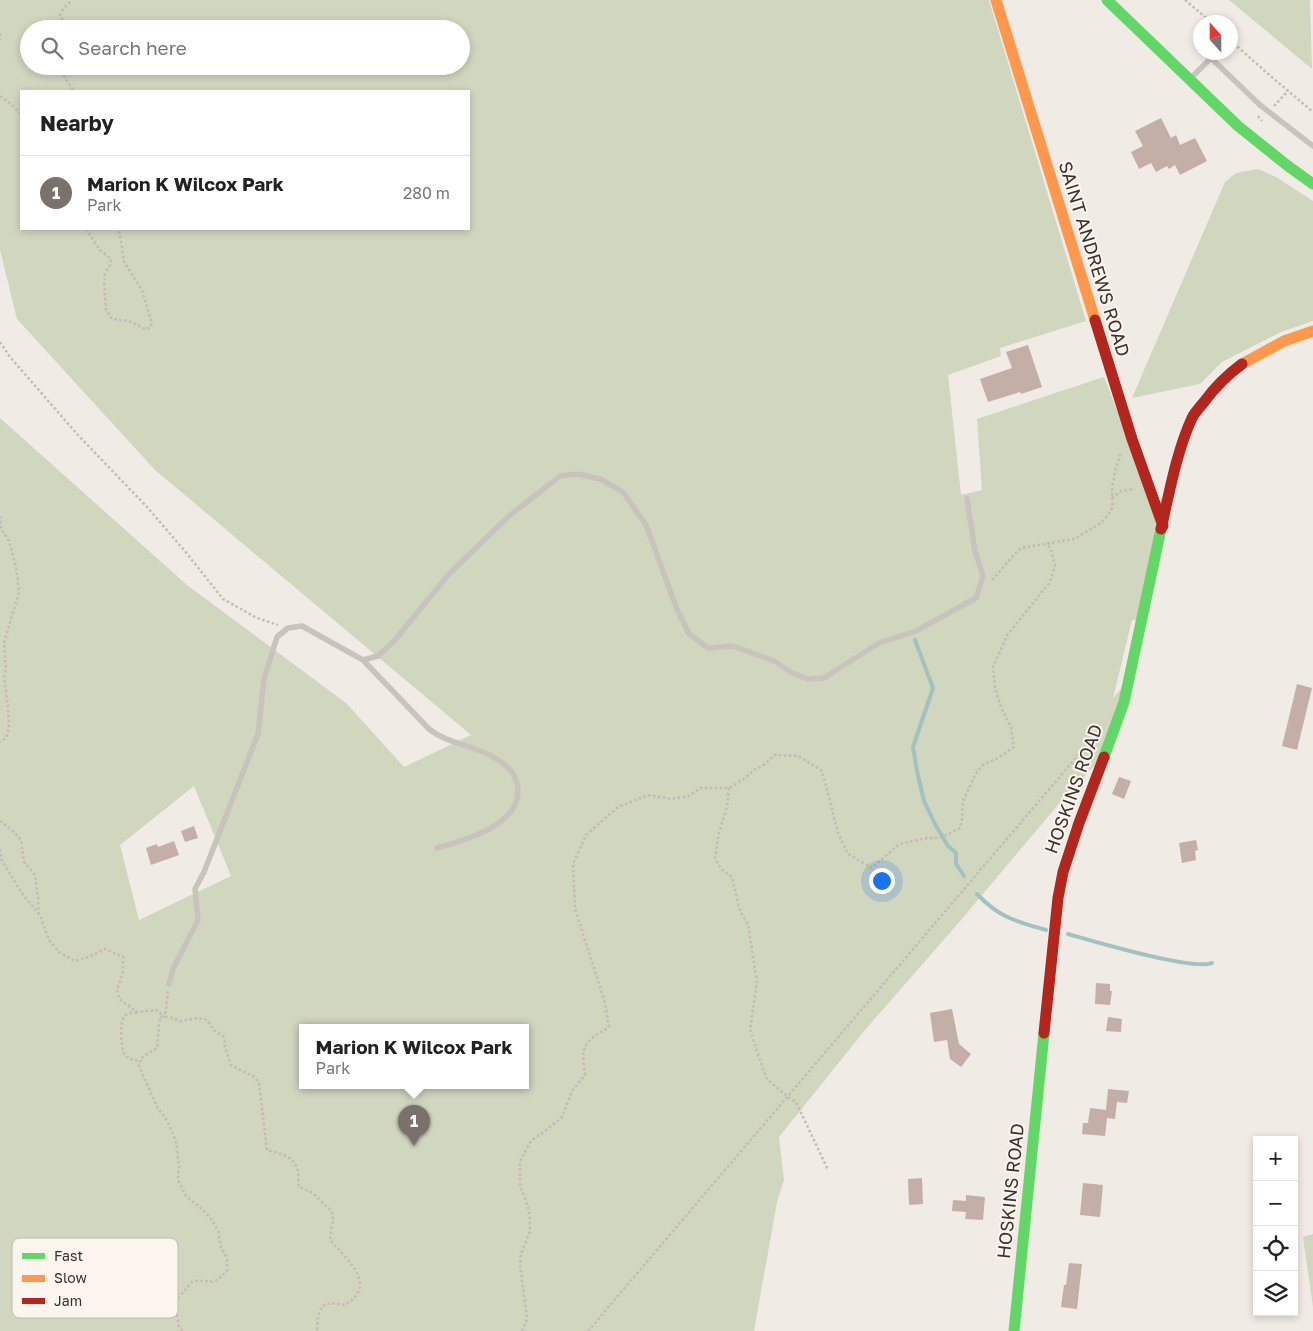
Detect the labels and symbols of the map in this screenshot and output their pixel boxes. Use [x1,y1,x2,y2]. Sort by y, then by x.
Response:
north arrow [1193,15,1238,60]
street label: SAINT ANDREWS ROAD [1055,158,1135,359]
street label: HOSKINS ROAD [1039,721,1107,856]
your location [869,868,895,894]
pin: 1 [398,1105,430,1146]
street label: HOSKINS ROAD [992,1122,1028,1260]
legend [12,1238,178,1318]
text: Fast [54,1247,83,1264]
text: Slow [54,1269,87,1286]
text: Jam [54,1292,82,1309]

